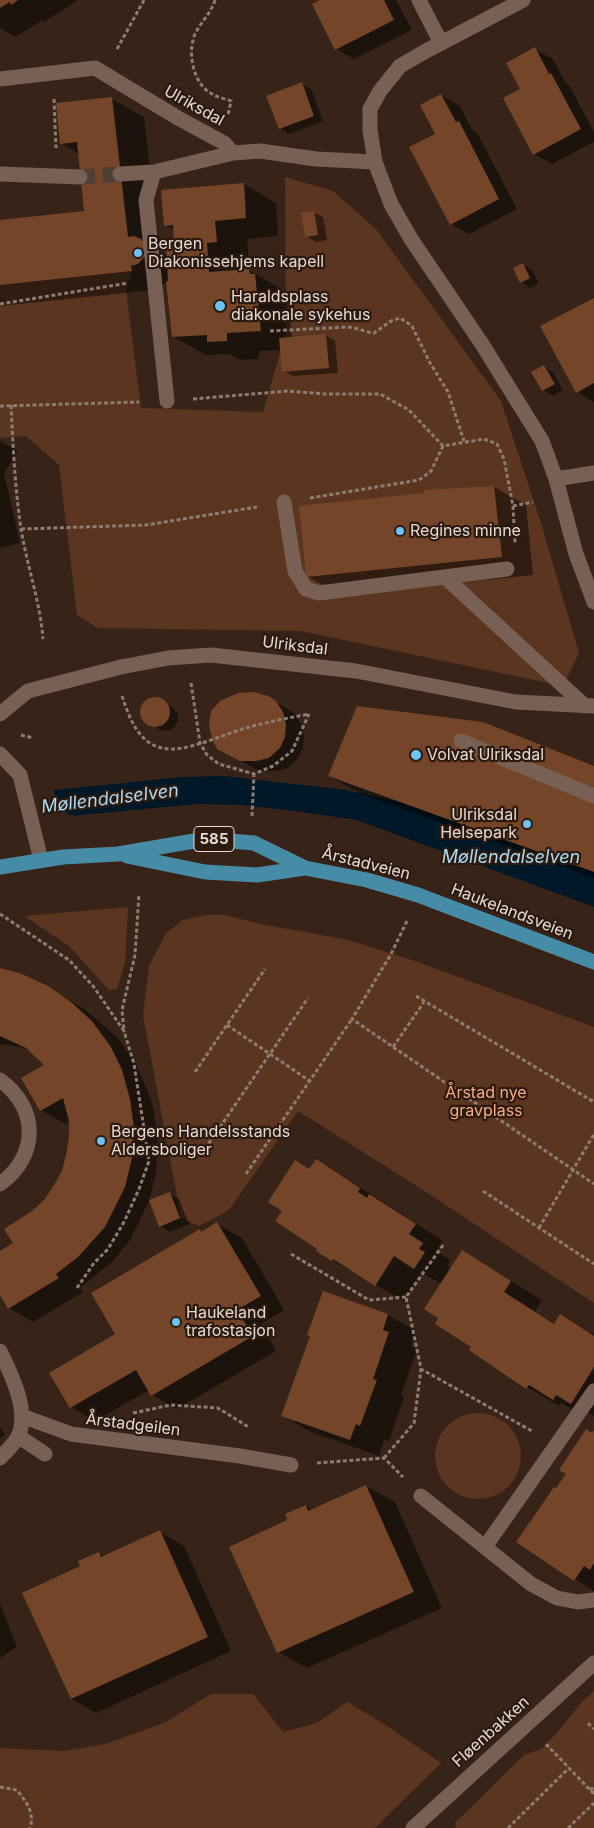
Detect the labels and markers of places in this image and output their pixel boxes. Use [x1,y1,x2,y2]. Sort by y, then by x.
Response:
place label: Bergen Diakonissehjems kapell [148,234,324,272]
marker: Bergen Diakonissehjems kapell [132,247,144,259]
place label: Haraldsplass diakonale sykehus [231,287,370,325]
marker: Haraldsplass diakonale sykehus [213,299,227,313]
place label: Regines minne [410,521,521,541]
marker: Regines minne [394,525,406,537]
place label: Volvat Ulriksdal [427,745,544,765]
marker: Volvat Ulriksdal [409,748,423,762]
place label: Ulriksdal Helsepark [440,805,517,843]
marker: Ulriksdal Helsepark [521,818,533,830]
place label: Bergens Handelsstands Aldersboliger [111,1122,290,1160]
marker: Bergens Handelsstands Aldersboliger [95,1135,107,1147]
place label: Haukeland trafostasjon [186,1303,275,1341]
marker: Haukeland trafostasjon [170,1316,182,1328]

